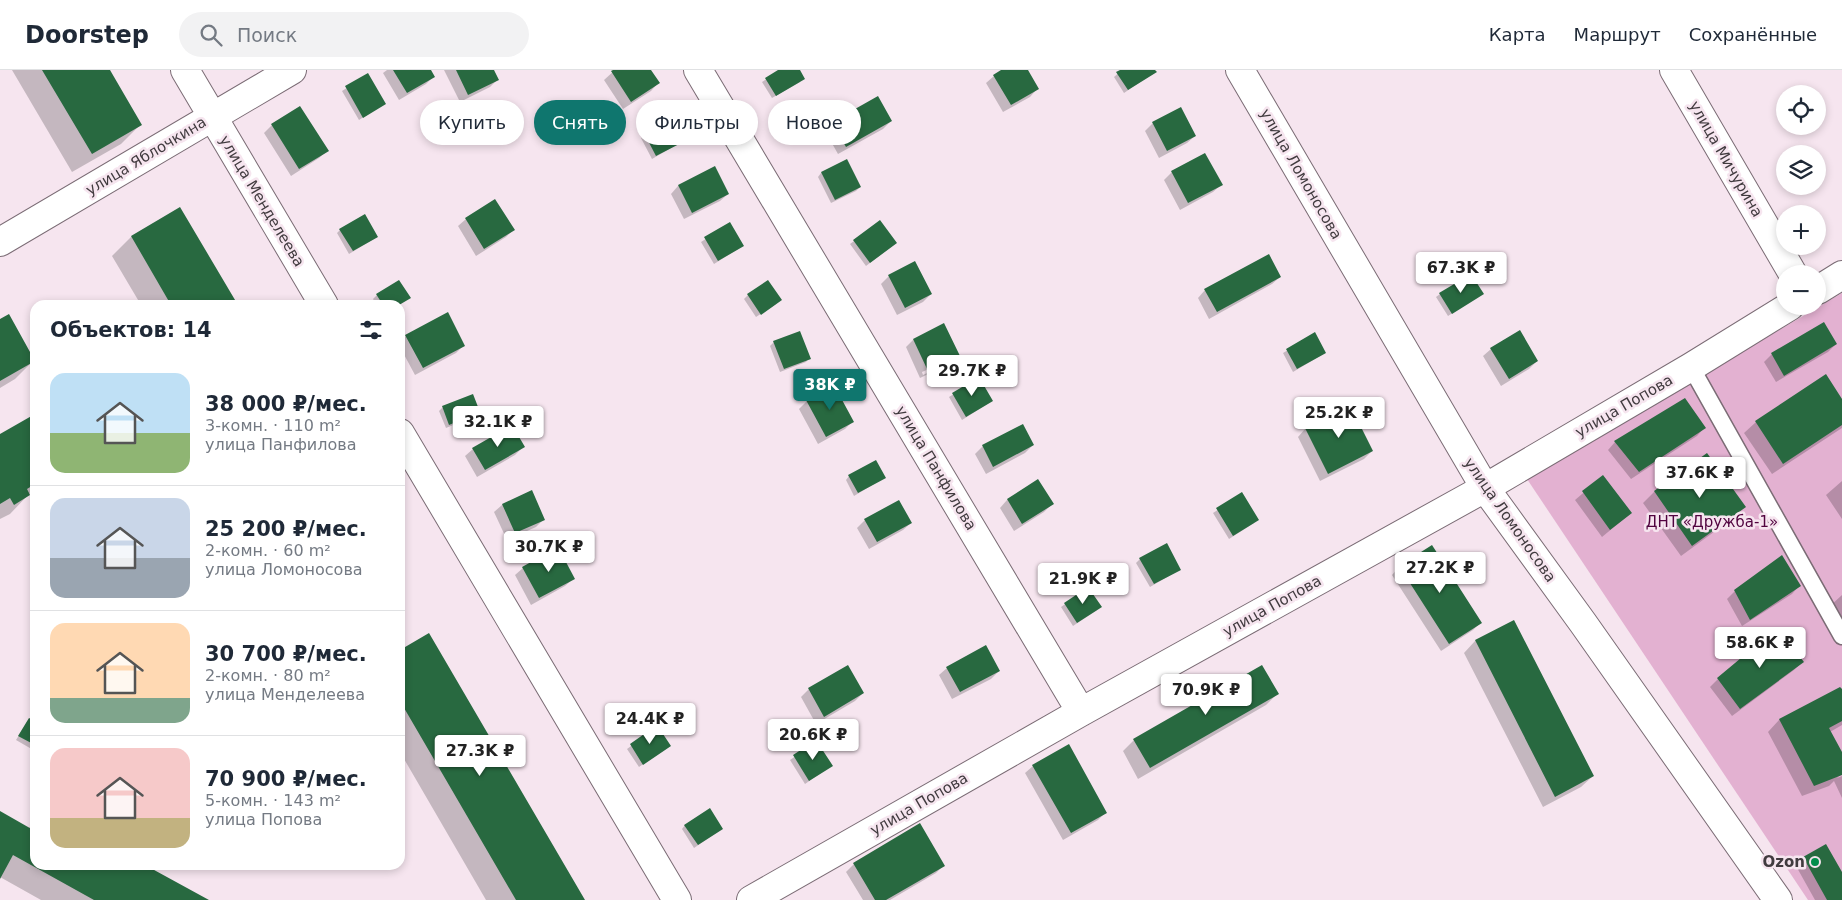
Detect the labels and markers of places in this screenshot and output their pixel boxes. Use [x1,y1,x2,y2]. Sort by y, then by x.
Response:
pin: 67.3K ₽ [1415,252,1507,294]
pin: 29.7K ₽ [926,354,1018,397]
pin: 38K ₽ [795,368,865,411]
pin: 25.2K ₽ [1293,396,1385,439]
pin: 32.1K ₽ [452,406,544,448]
pin: 37.6K ₽ [1654,456,1746,499]
pin: 30.7K ₽ [503,530,595,573]
pin: 27.2K ₽ [1394,552,1486,594]
pin: 21.9K ₽ [1037,562,1129,605]
pin: 58.6K ₽ [1714,626,1806,669]
pin: 70.9K ₽ [1160,674,1252,716]
pin: 24.4K ₽ [604,702,696,745]
pin: 20.6K ₽ [767,718,859,761]
pin: 27.3K ₽ [434,734,526,777]
place label: Ozon [1763,853,1805,871]
marker: Ozon [1809,856,1821,868]

